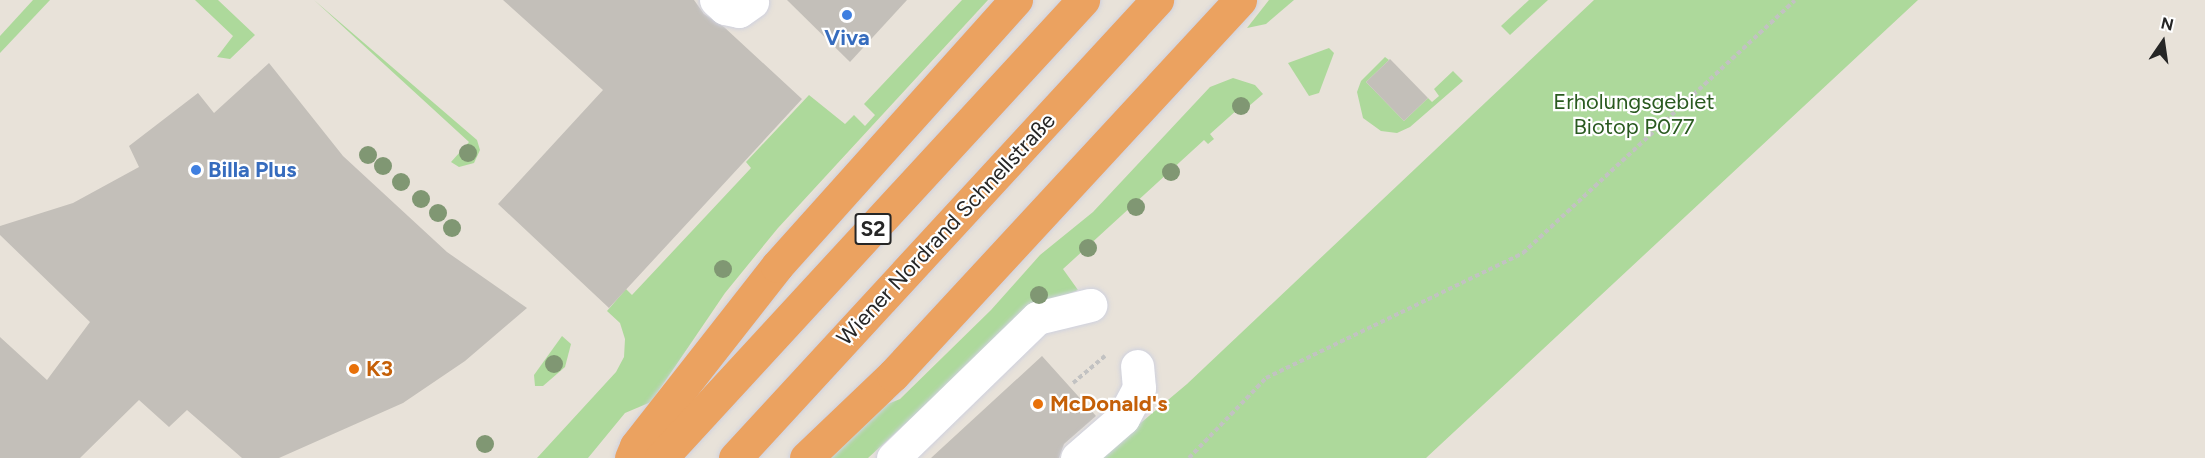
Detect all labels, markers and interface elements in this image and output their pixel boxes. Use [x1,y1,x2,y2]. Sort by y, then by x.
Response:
marker: Viva [840,8,854,22]
north arrow [2133,12,2193,72]
text: N [2159,13,2175,35]
place label: Viva [824,25,870,51]
park label: Erholungsgebiet Biotop P077 [1553,88,1715,140]
street label: Wiener Nordrand Schnellstraße [831,107,1061,351]
place label: Billa Plus [208,157,296,183]
marker: Billa Plus [189,163,203,177]
road number: S2 [854,211,892,247]
place label: K3 [366,356,393,382]
marker: K3 [347,362,361,376]
place label: McDonald's [1050,391,1167,417]
marker: McDonald's [1031,397,1045,411]

